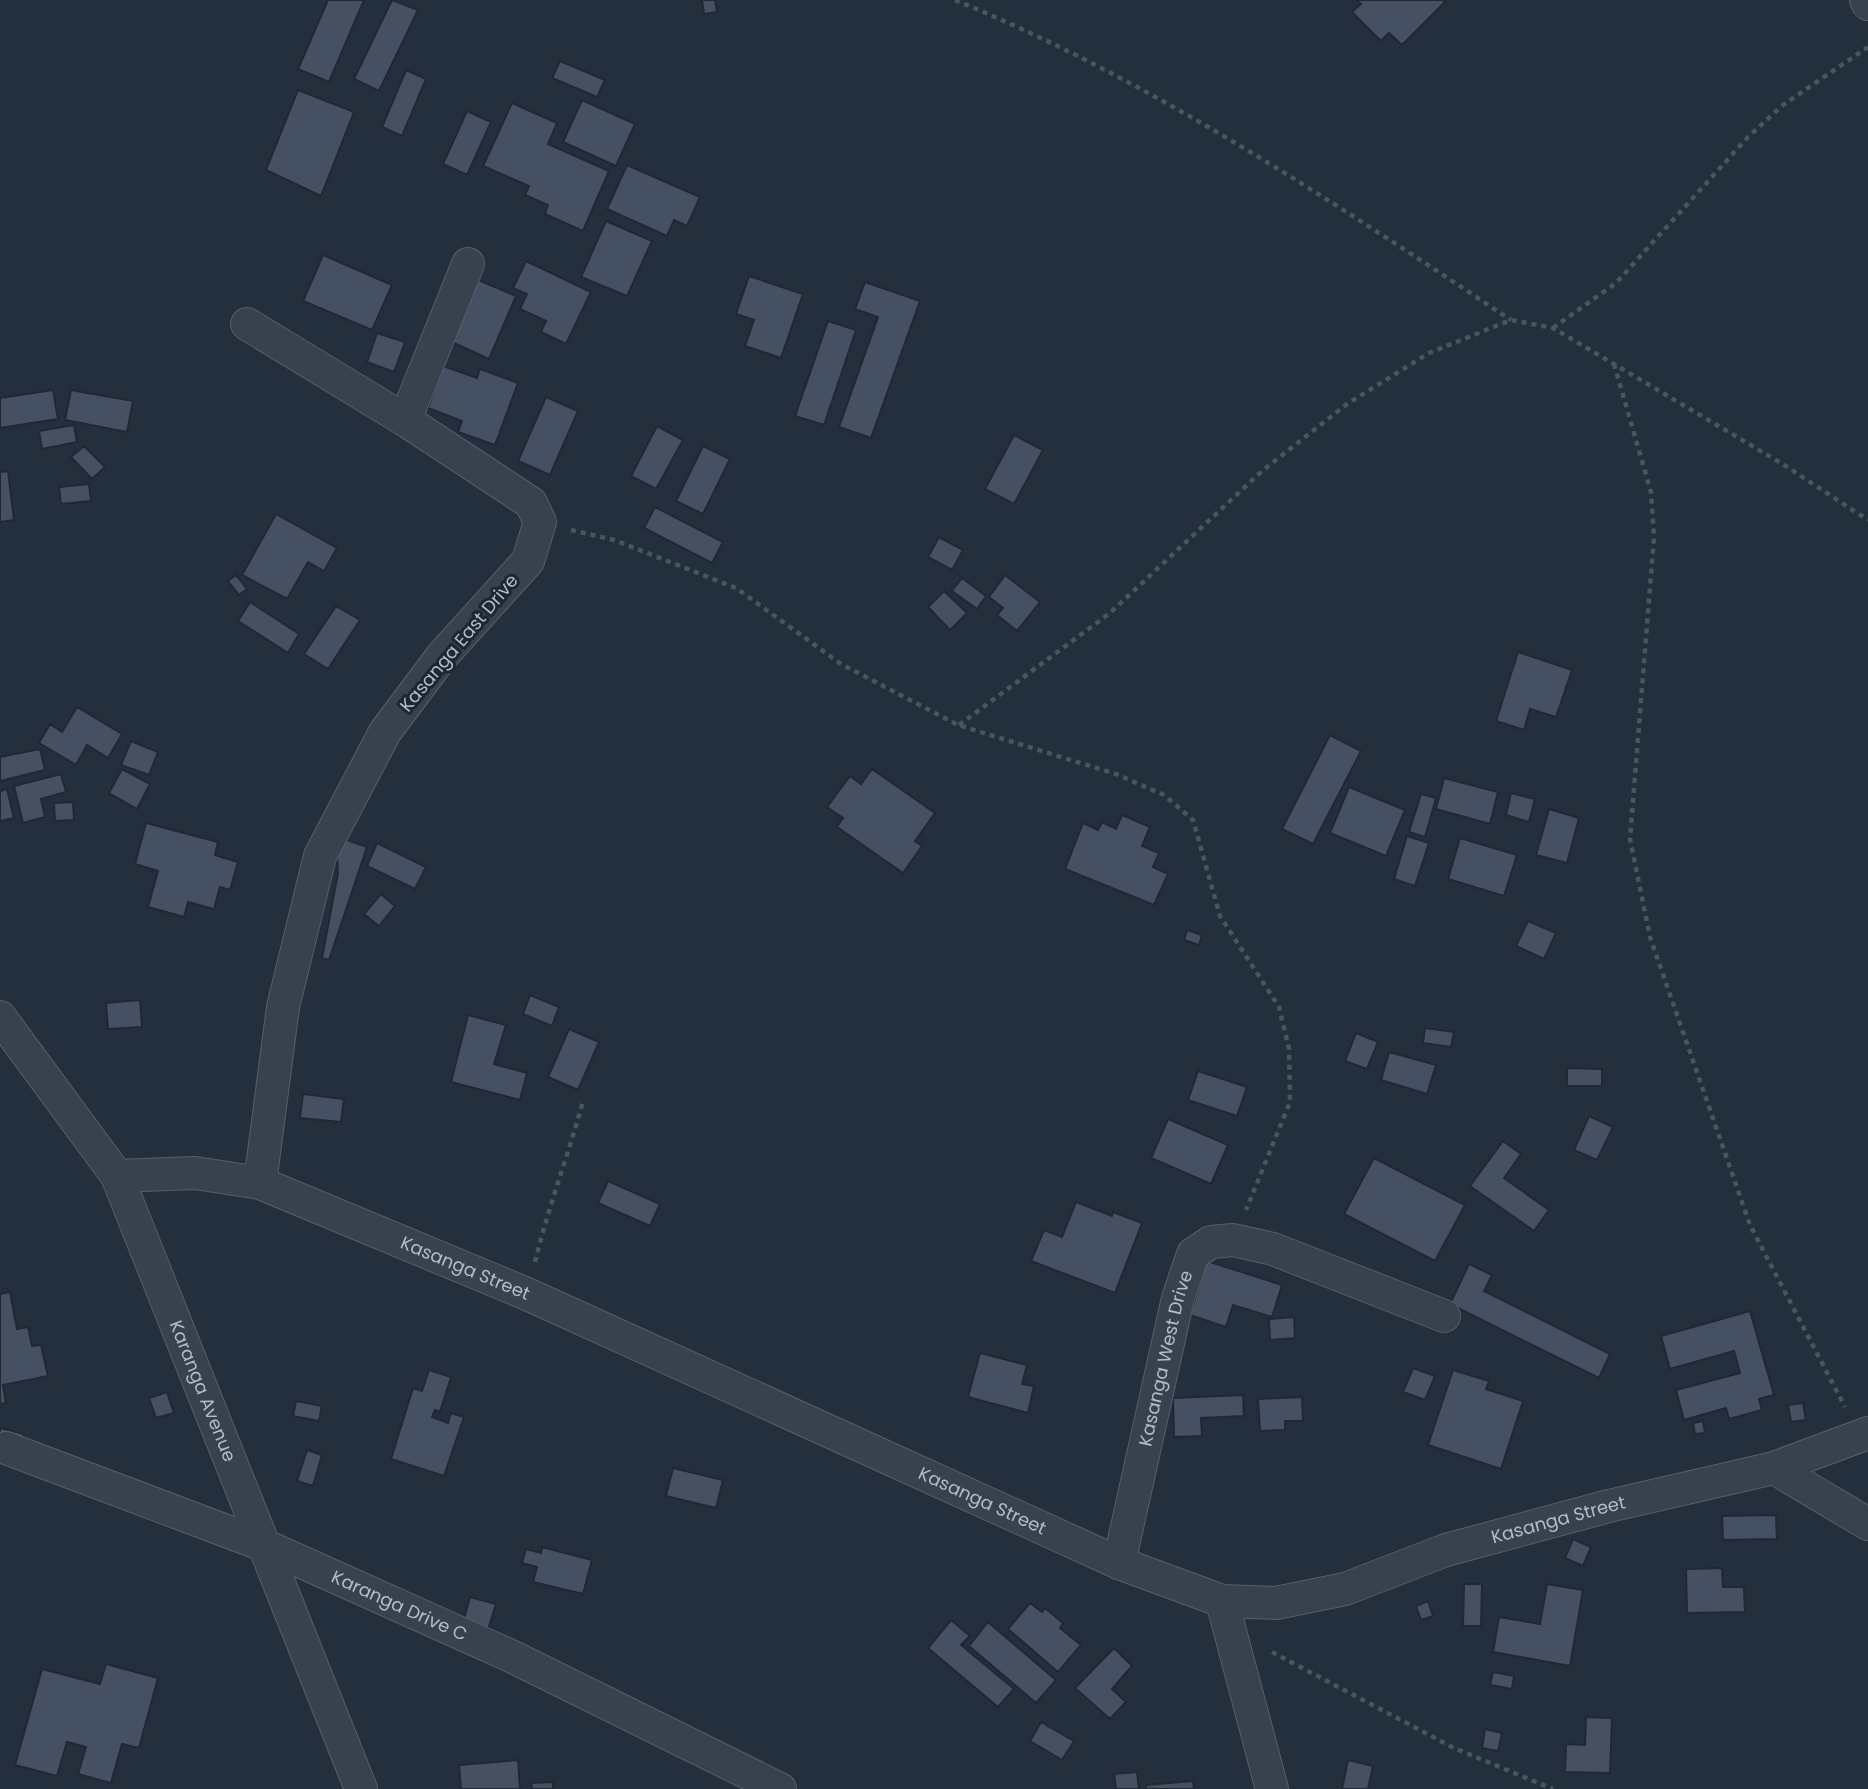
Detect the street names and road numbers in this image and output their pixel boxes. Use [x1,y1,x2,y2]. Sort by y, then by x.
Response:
street label: Kasanga East Drive [394,569,524,717]
street label: Kasanga Street [397,1230,534,1306]
street label: Kasanga West Drive [1132,1267,1199,1448]
street label: Karanga Avenue [164,1317,243,1465]
street label: Kasanga Street [914,1460,1050,1540]
street label: Kasanga Street [1488,1490,1628,1549]
street label: Karanga Drive C [328,1564,471,1647]

